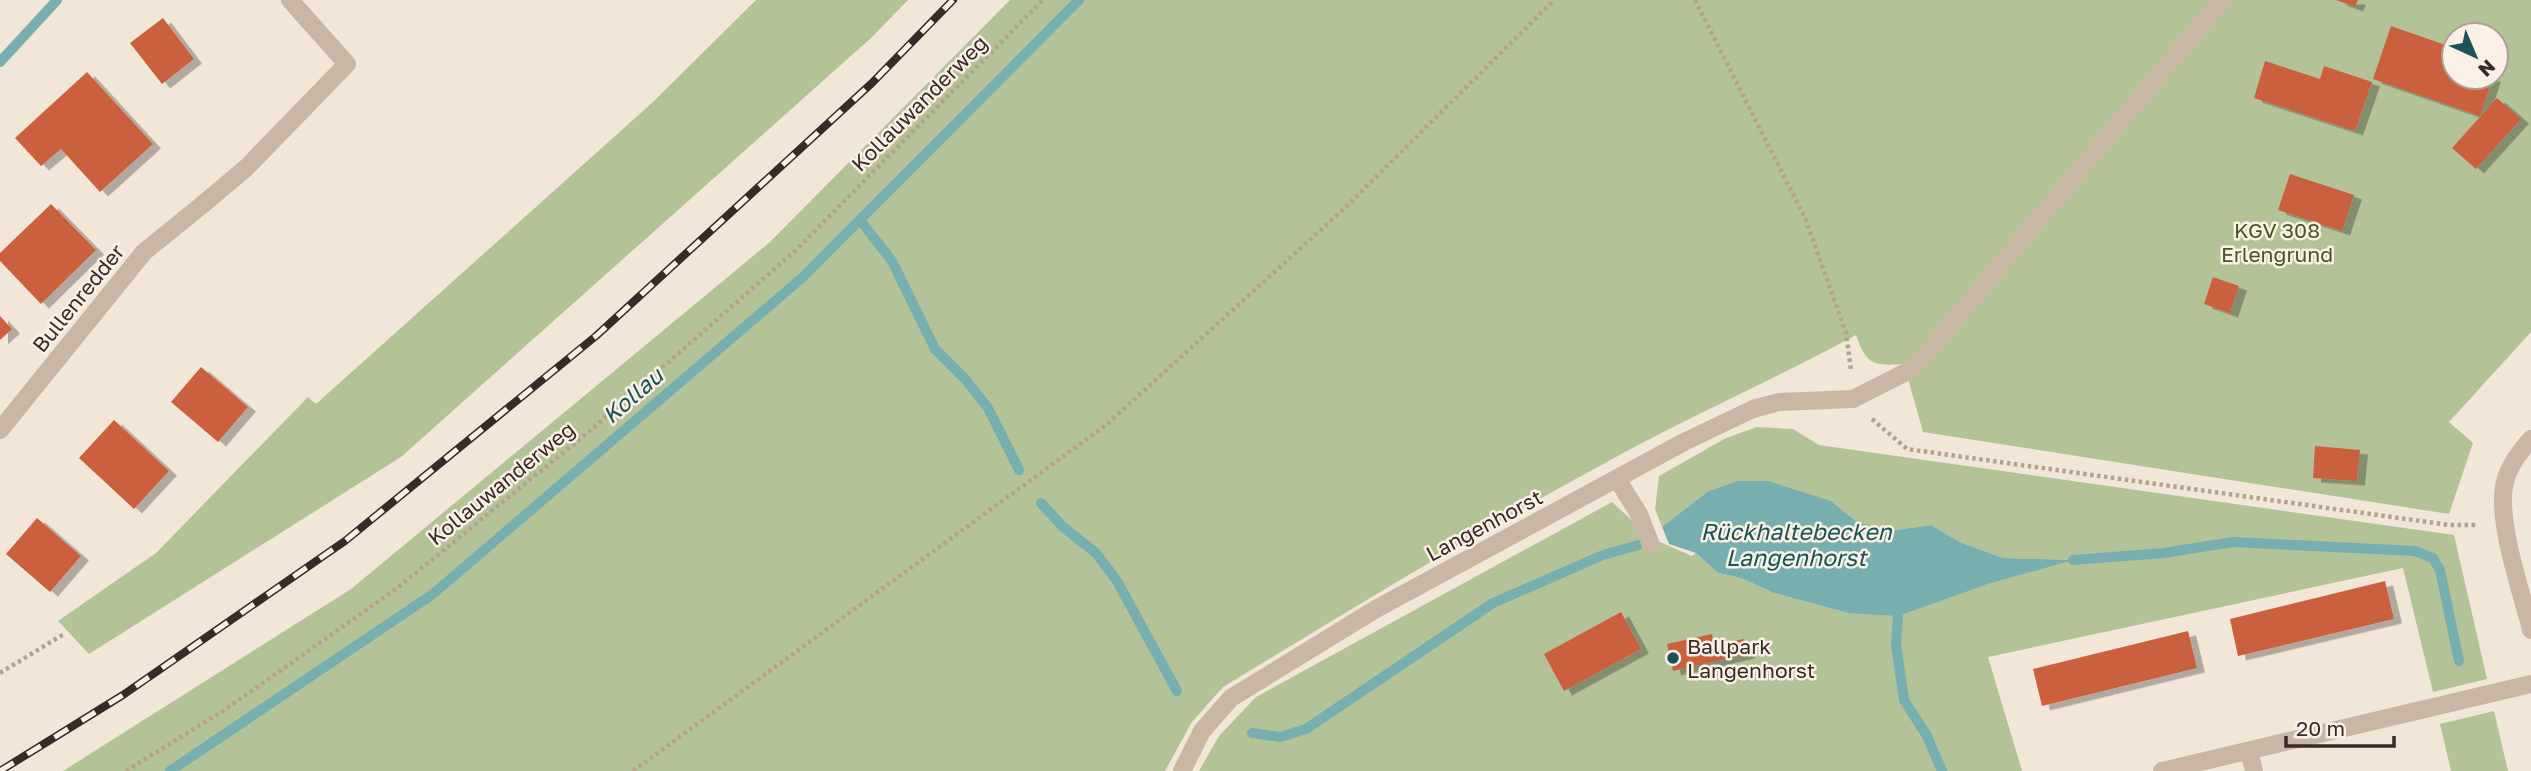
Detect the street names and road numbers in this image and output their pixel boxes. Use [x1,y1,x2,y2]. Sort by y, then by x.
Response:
street label: Kollauwanderweg [846,30,992,176]
street label: Bullenredder [27,239,129,357]
street label: Kollauwanderweg [422,416,580,550]
street label: Langenhorst [1421,483,1547,567]

